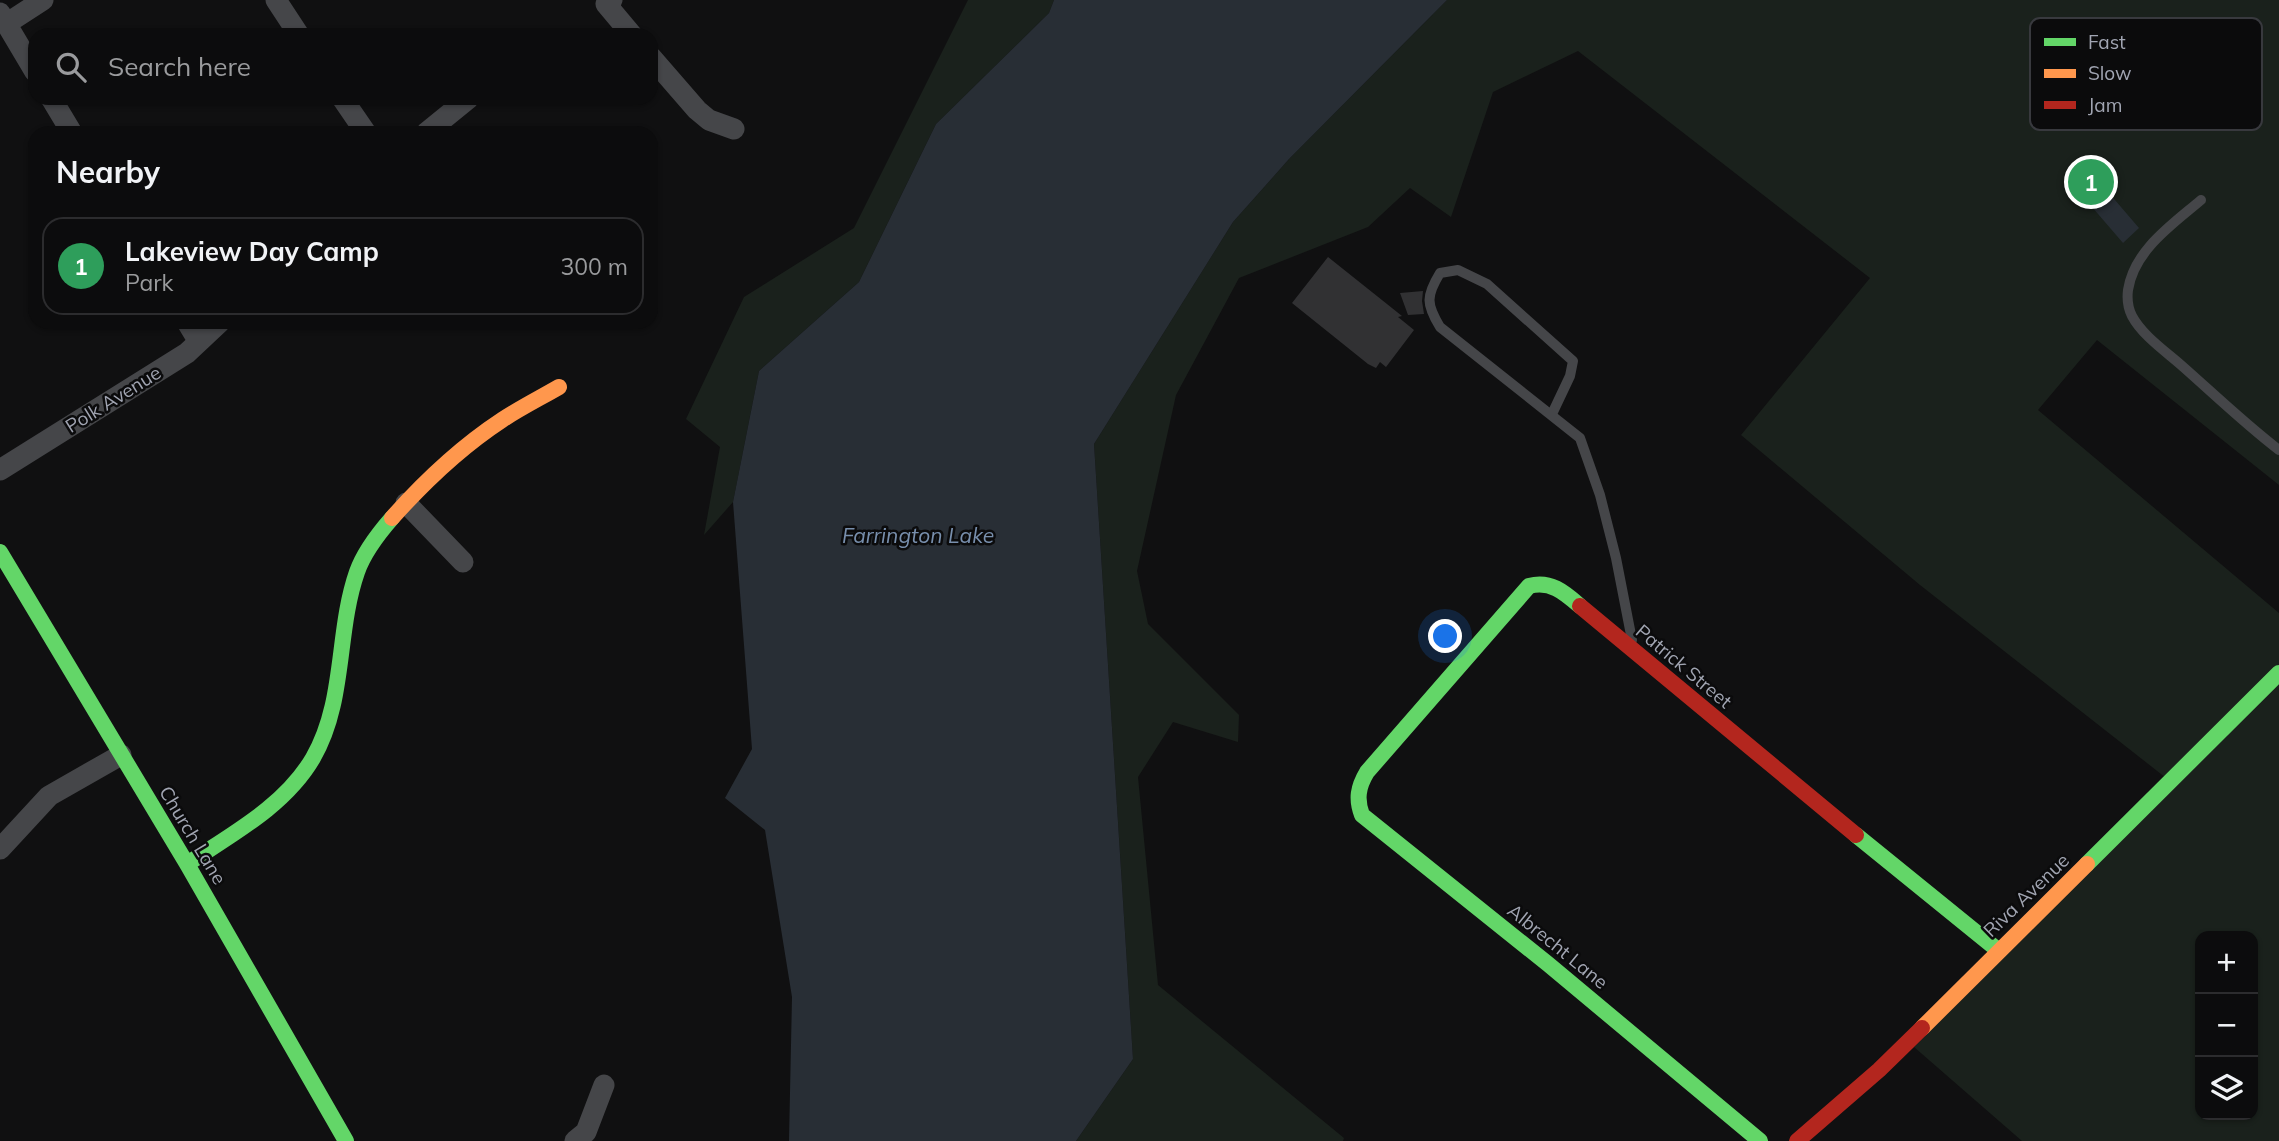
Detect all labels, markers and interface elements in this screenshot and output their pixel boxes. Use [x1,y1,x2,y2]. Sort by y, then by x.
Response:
legend [2030,18,2262,130]
search box [28,28,658,105]
text: Fast [2088,30,2126,54]
icon: search [52,48,90,86]
text: Search here [108,50,251,83]
text: Slow [2088,61,2132,85]
text: Jam [2088,93,2122,117]
text: Nearby [56,153,160,191]
pin: 1 [2068,156,2114,208]
text: Lakeview Day Camp [125,235,379,268]
text: 1 [74,252,88,281]
text: 300 m [560,252,628,281]
text: Park [125,268,173,297]
street label: Polk Avenue [61,360,165,438]
water label: Farrington Lake [842,522,994,548]
your location [1428,619,1462,653]
street label: Patrick Street [1631,619,1737,713]
street label: Church Lane [154,781,232,889]
street label: Riva Avenue [1978,848,2074,942]
street label: Albrecht Lane [1503,898,1613,994]
map controls [2195,931,2258,1120]
button: + [2195,931,2258,994]
button: − [2195,994,2258,1057]
button: layers [2195,1057,2258,1120]

